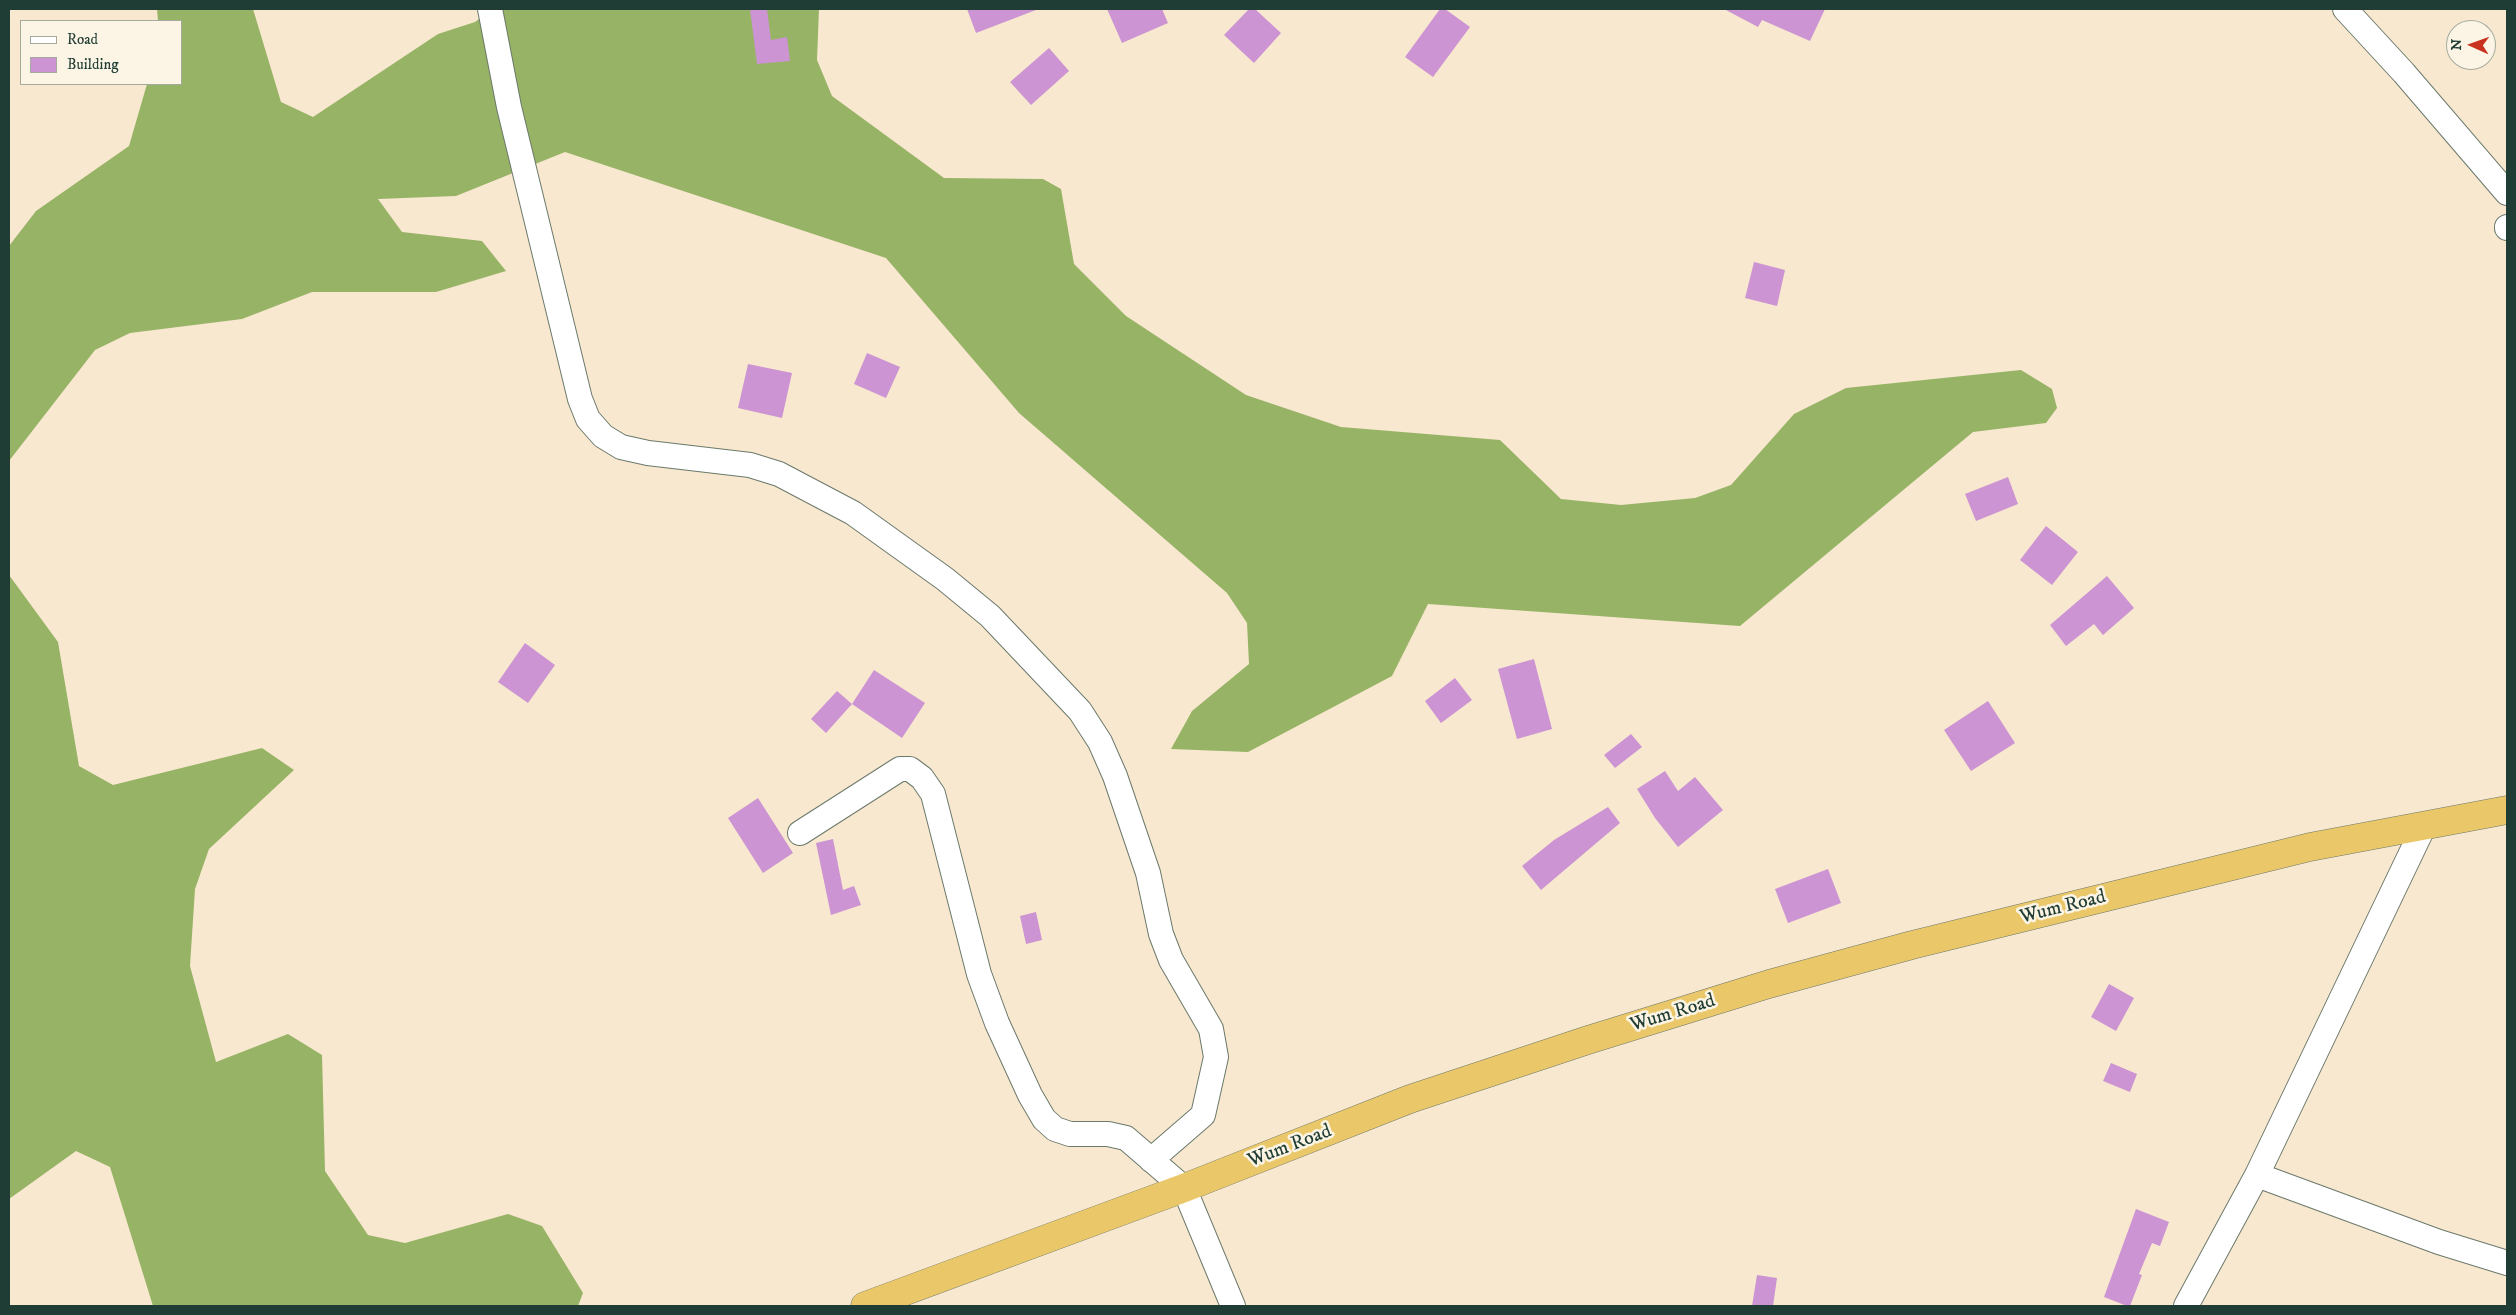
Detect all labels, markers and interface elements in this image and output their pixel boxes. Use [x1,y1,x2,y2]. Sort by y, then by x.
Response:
legend [20,20,182,85]
north arrow [2446,20,2496,70]
text: Road [67,30,98,49]
text: N [2448,38,2466,51]
text: Building [67,55,119,74]
street label: Wum Road [2018,886,2108,930]
street label: Wum Road [1628,990,1718,1038]
street label: Wum Road [1245,1120,1335,1174]

